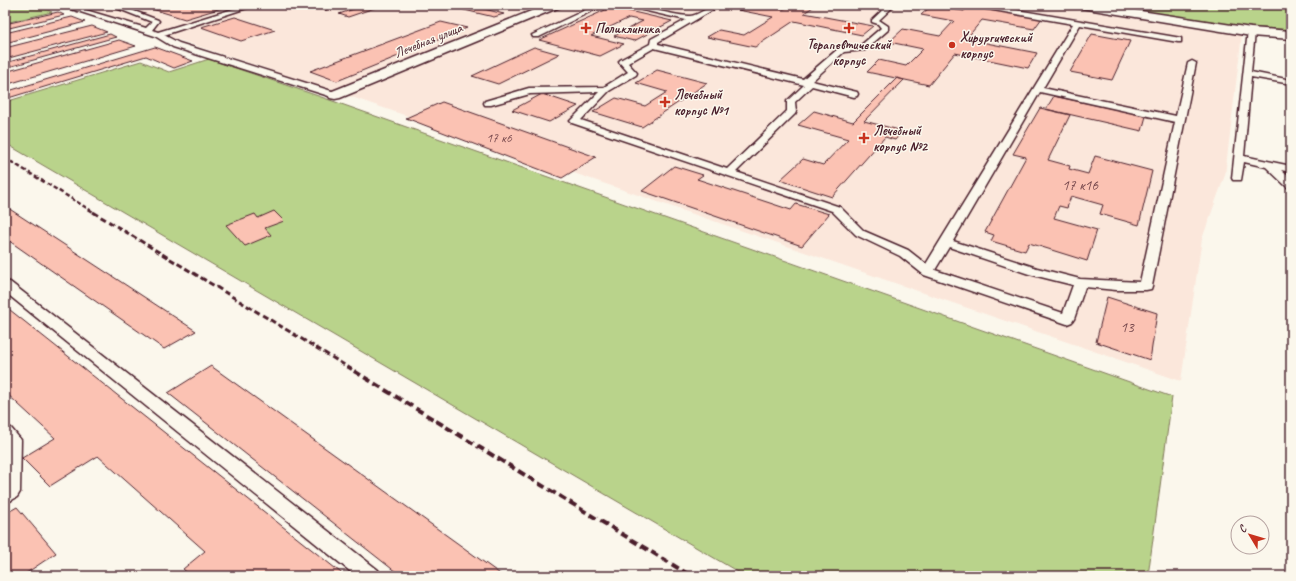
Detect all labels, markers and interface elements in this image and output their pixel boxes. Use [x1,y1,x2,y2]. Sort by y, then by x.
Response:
street label: Лечебная улица [392,19,465,62]
place label: Поликлиника [595,20,660,37]
marker: Поликлиника [580,22,592,34]
marker: Терапевтический корпус [843,22,855,34]
place label: Хирургический корпус [960,29,1033,62]
place label: Терапевтический корпус [807,36,892,69]
marker: Хирургический корпус [947,40,957,50]
place label: Лечебный корпус №1 [674,86,730,119]
marker: Лечебный корпус №1 [659,96,671,108]
place label: Лечебный корпус №2 [873,122,929,155]
house number: 17 к6 [486,130,513,146]
marker: Лечебный корпус №2 [858,132,870,144]
house number: 17 к16 [1062,176,1099,195]
house number: 13 [1120,318,1135,337]
north arrow [1230,515,1270,555]
text: С [1235,521,1250,535]

